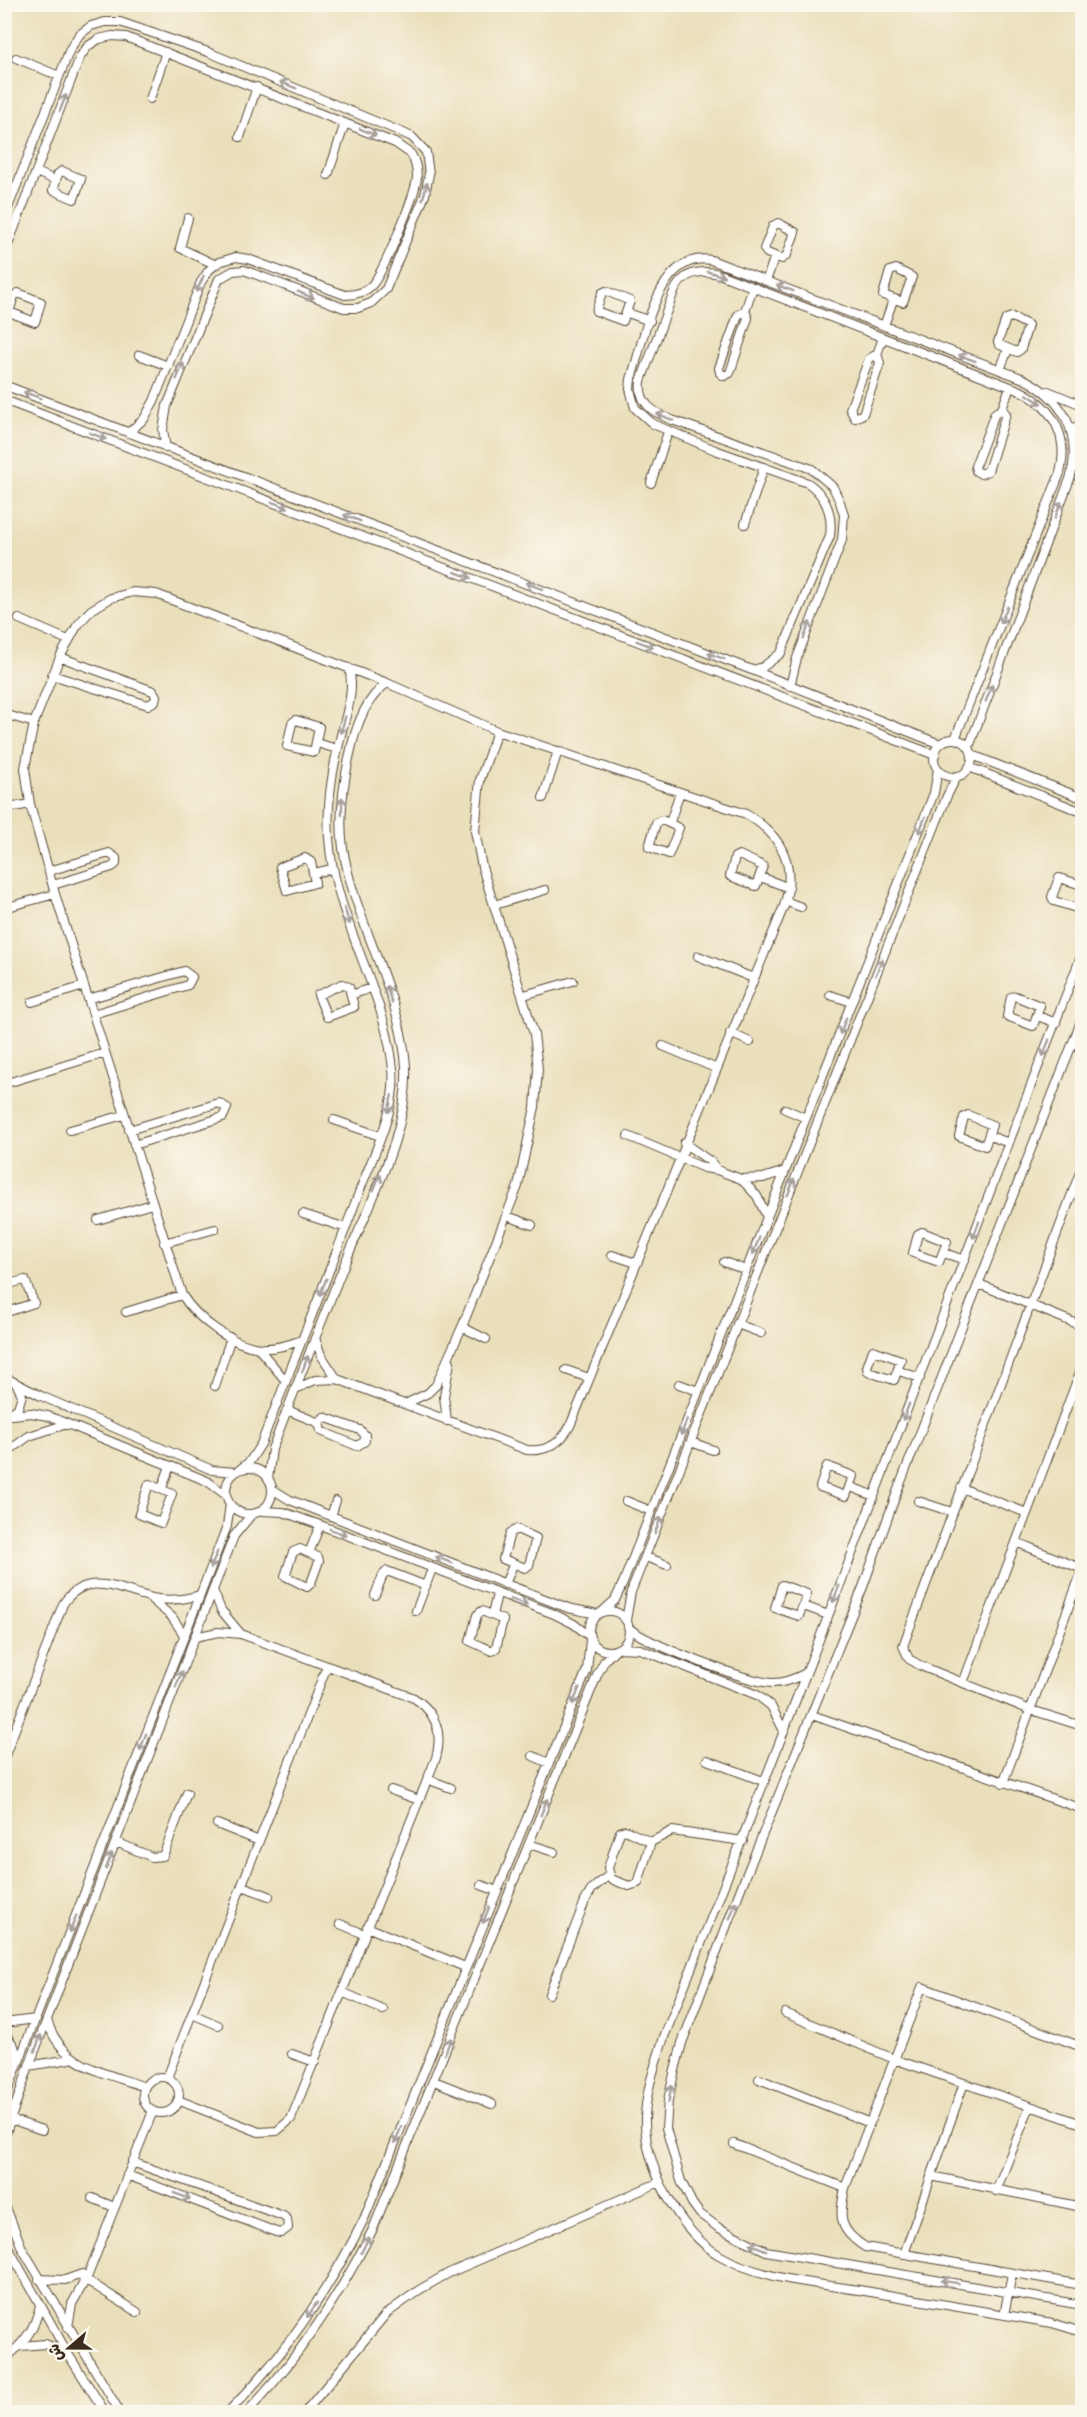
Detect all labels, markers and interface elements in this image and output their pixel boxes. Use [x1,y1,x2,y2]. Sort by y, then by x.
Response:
one-way arrow [279,79,298,90]
one-way arrow [58,94,69,112]
one-way arrow [358,127,377,138]
one-way arrow [420,182,431,201]
one-way arrow [706,269,725,280]
one-way arrow [194,275,206,293]
one-way arrow [776,282,795,293]
one-way arrow [297,290,315,301]
one-way arrow [958,351,977,362]
one-way arrow [175,363,186,381]
one-way arrow [23,389,42,400]
one-way arrow [1025,393,1042,405]
one-way arrow [656,410,674,421]
one-way arrow [88,431,107,442]
one-way arrow [271,501,289,512]
one-way arrow [1054,501,1065,520]
one-way arrow [343,511,361,522]
one-way arrow [453,570,471,581]
one-way arrow [525,580,544,591]
one-way arrow [998,605,1009,623]
one-way arrow [803,622,814,640]
one-way arrow [635,640,654,651]
one-way arrow [708,650,726,661]
one-way arrow [985,684,996,702]
one-way arrow [337,715,348,734]
one-way arrow [337,797,348,817]
one-way arrow [916,815,927,833]
one-way arrow [342,906,353,925]
one-way arrow [874,959,885,977]
one-way arrow [383,985,394,1004]
one-way arrow [836,1016,847,1034]
one-way arrow [1040,1038,1051,1057]
one-way arrow [384,1094,395,1113]
one-way arrow [372,1174,383,1192]
one-way arrow [786,1179,797,1197]
one-way arrow [970,1220,981,1239]
one-way arrow [750,1236,761,1255]
one-way arrow [317,1277,328,1296]
one-way arrow [301,1355,312,1374]
one-way arrow [900,1402,911,1421]
one-way arrow [678,1418,689,1436]
one-way arrow [653,1516,664,1535]
one-way arrow [328,1527,346,1538]
one-way arrow [208,1550,219,1569]
one-way arrow [435,1554,453,1565]
one-way arrow [830,1584,841,1603]
one-way arrow [509,1598,528,1609]
one-way arrow [174,1670,185,1689]
one-way arrow [570,1686,581,1705]
one-way arrow [137,1732,148,1750]
one-way arrow [539,1798,550,1817]
one-way arrow [104,1852,115,1871]
one-way arrow [728,1901,739,1919]
one-way arrow [480,1906,491,1924]
one-way arrow [66,1914,77,1932]
one-way arrow [33,2034,44,2053]
one-way arrow [443,2038,454,2056]
one-way arrow [665,2085,676,2104]
one-way arrow [392,2125,403,2144]
one-way arrow [172,2191,191,2202]
one-way arrow [359,2237,371,2255]
one-way arrow [749,2241,768,2252]
one-way arrow [940,2276,960,2287]
one-way arrow [306,2301,318,2317]
north arrow [39,2318,99,2378]
text: ش [42,2340,71,2365]

